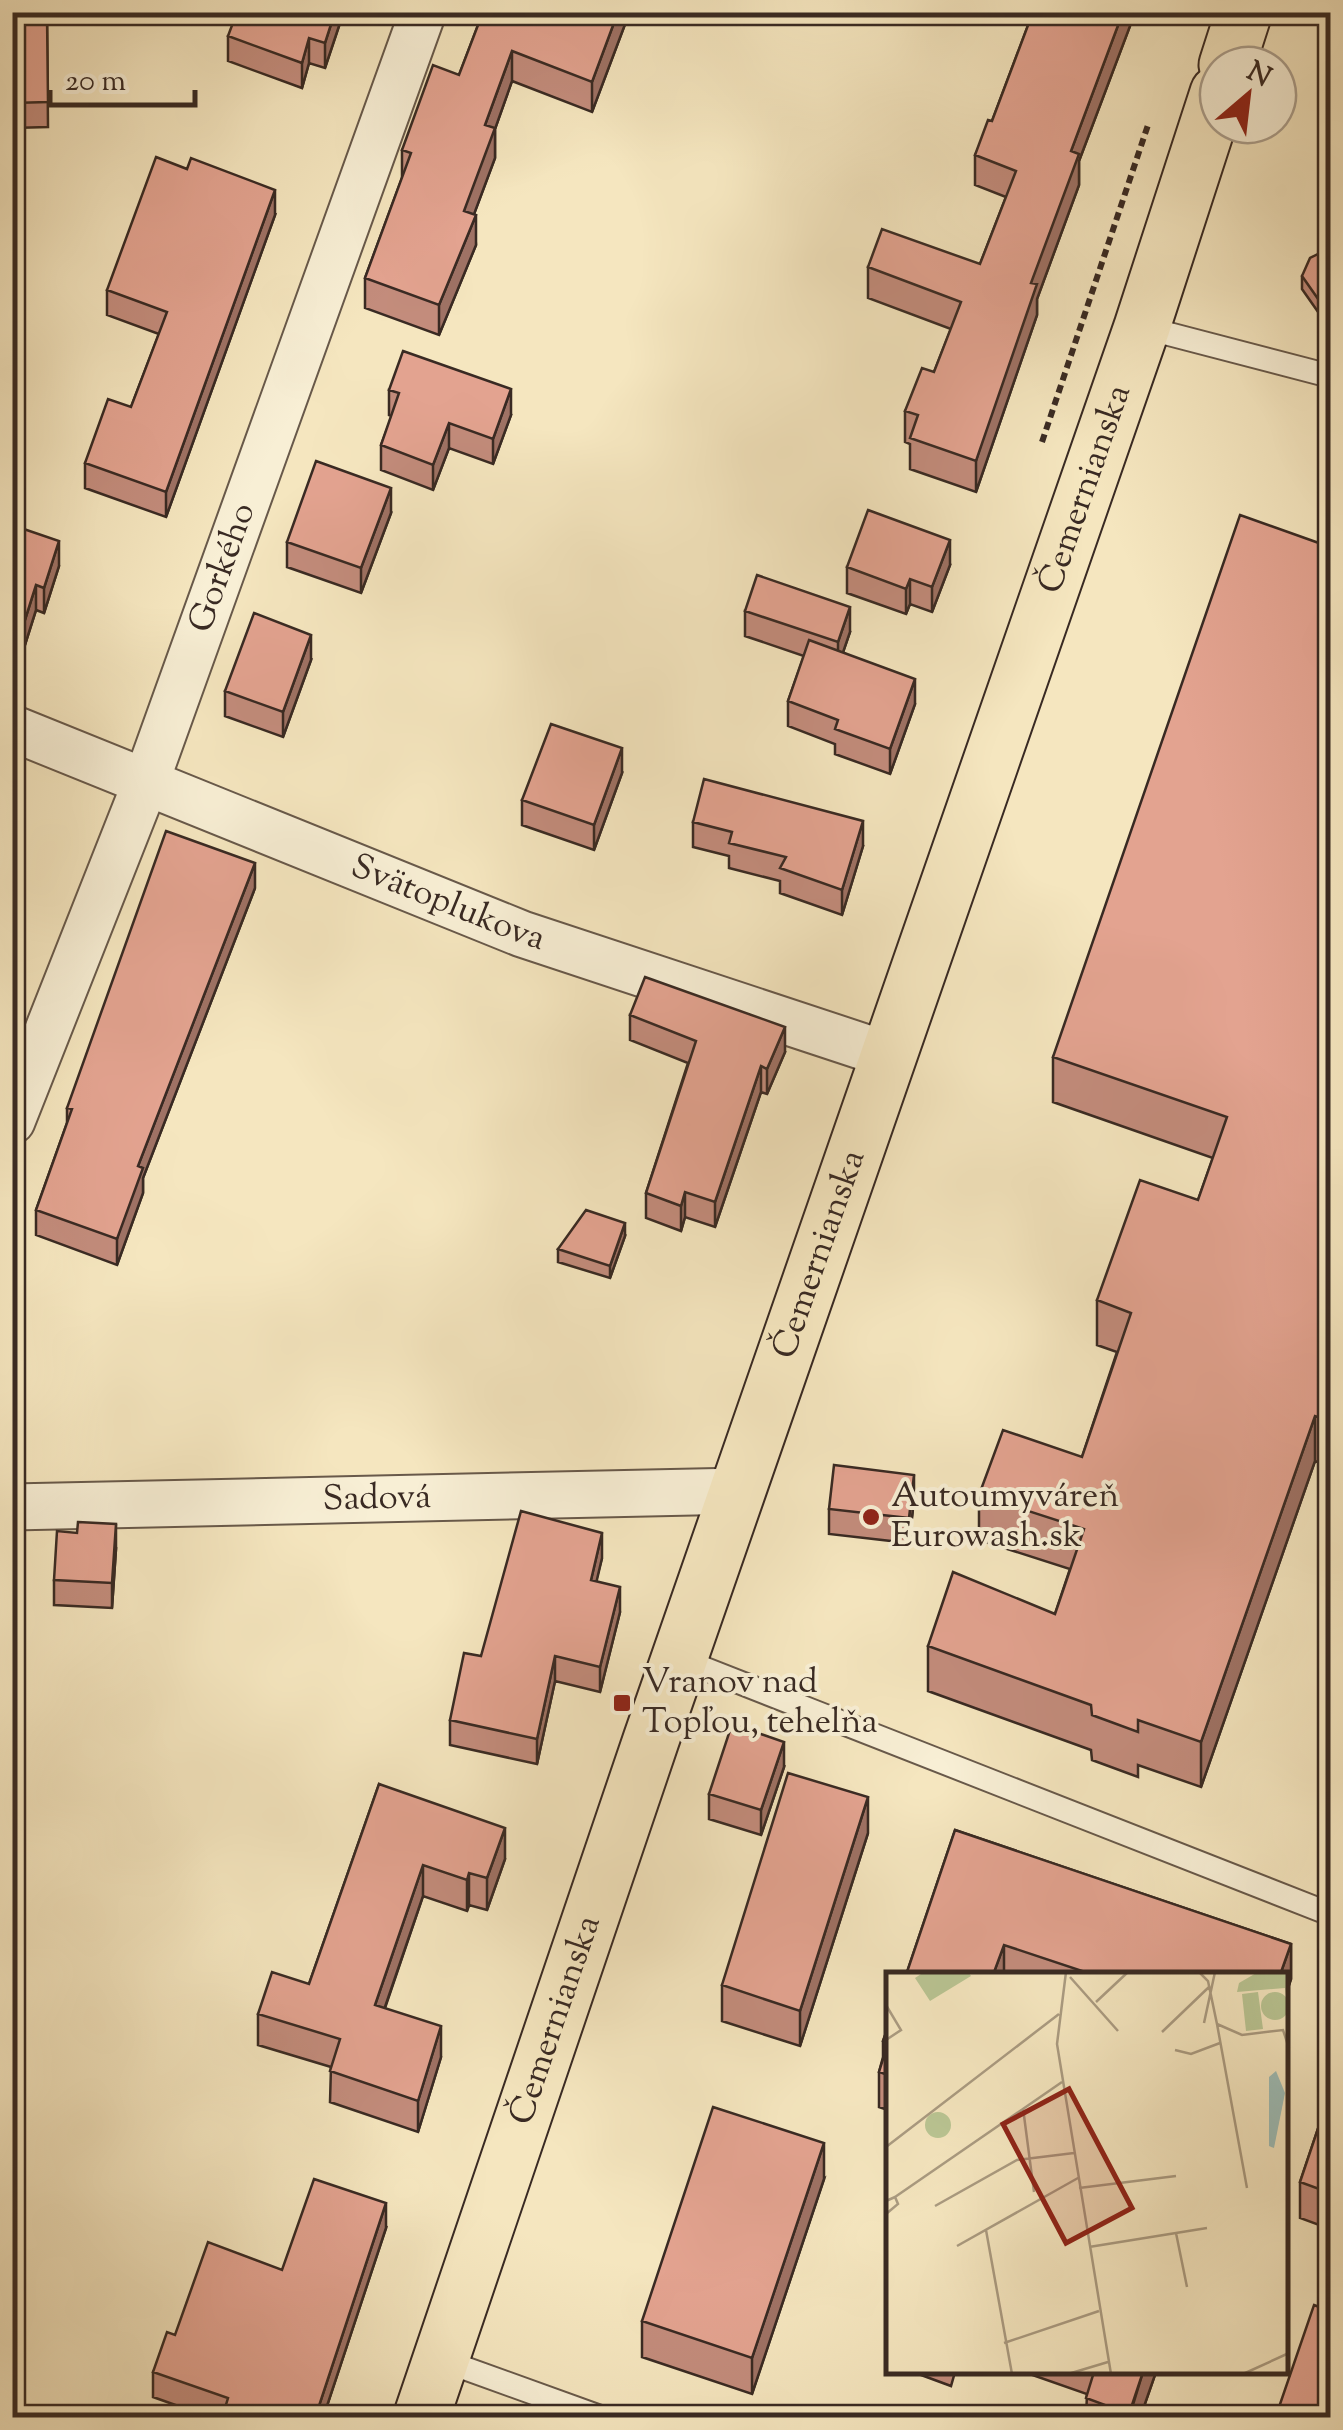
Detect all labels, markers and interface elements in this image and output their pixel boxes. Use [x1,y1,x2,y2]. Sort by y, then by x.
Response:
scale bar [50,45,195,107]
north arrow [1198,45,1298,145]
text: N [1239,53,1278,98]
text: 20 m [65,61,126,104]
street label: Čemernianska [1026,378,1145,601]
street label: Gorkého [176,496,270,640]
street label: Svätoplukova [343,842,552,965]
street label: Čemernianska [760,1143,880,1366]
street label: Sadová [322,1472,432,1526]
place label: Autoumyváreň Eurowash.sk [891,1472,1119,1563]
marker: Autoumyváreň Eurowash.sk [860,1506,882,1528]
place label: Vranov nad Topľou, tehelňa [642,1658,878,1749]
marker: Vranov nad Topľou, tehelňa [611,1692,633,1714]
street label: Čemernianska [497,1909,615,2132]
inset map [886,1972,1288,2375]

